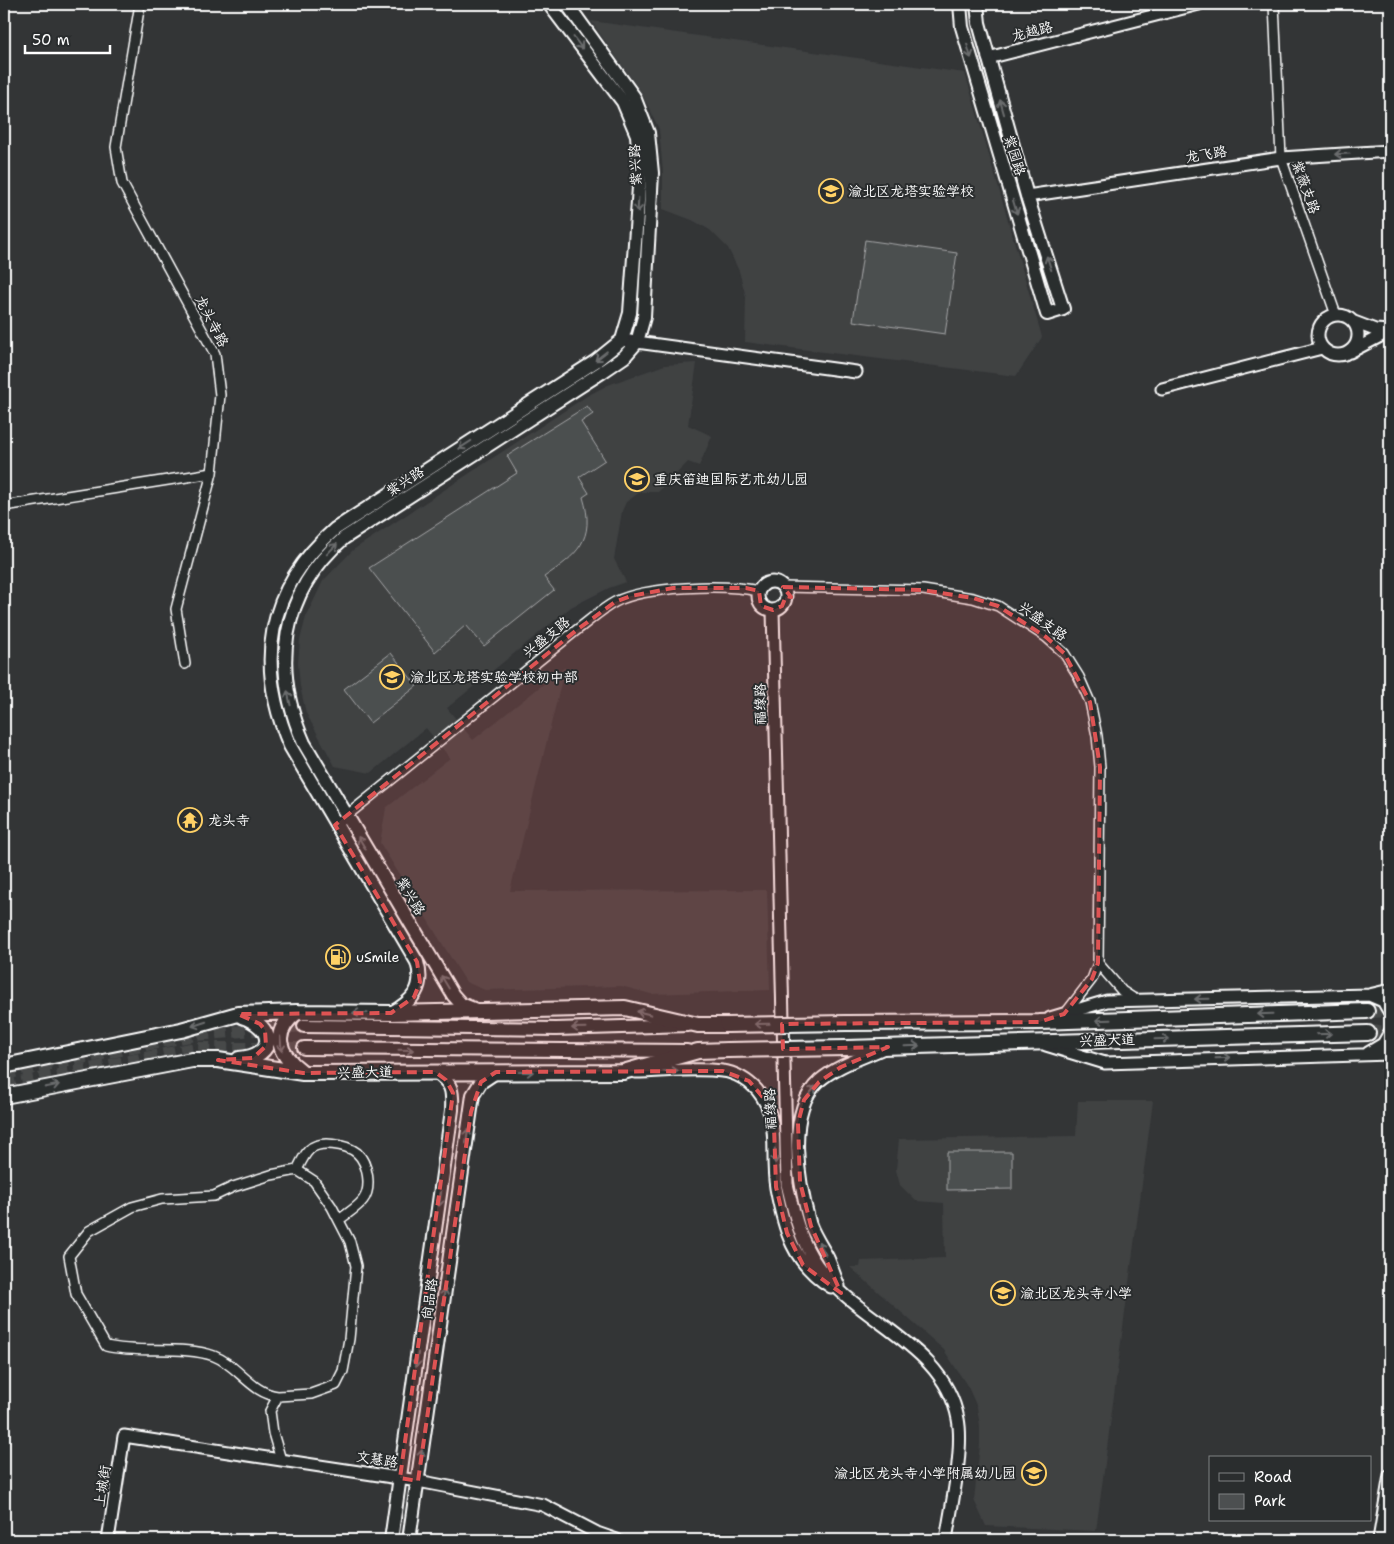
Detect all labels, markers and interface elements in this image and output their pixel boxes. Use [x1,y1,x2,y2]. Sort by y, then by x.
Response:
street label: 龙越路 [1009,17,1055,45]
scale bar [25,22,110,54]
text: 50 m [32,30,70,50]
one-way arrow [573,36,584,49]
one-way arrow [965,43,974,59]
one-way arrow [997,100,1007,116]
street label: 紫园路 [1000,132,1030,178]
street label: 龙飞路 [1184,142,1228,166]
street label: 紫兴路 [625,144,645,186]
one-way arrow [1334,150,1350,159]
street label: 紫薇支路 [1288,158,1324,216]
school or university icon: 渝北区龙塔实验学校 [818,178,844,204]
place label: 渝北区龙塔实验学校 [848,182,974,200]
one-way arrow [633,197,642,213]
one-way arrow [1011,199,1021,215]
one-way arrow [1043,255,1053,271]
street label: 龙头寺路 [191,292,233,350]
one-way arrow [594,351,608,361]
one-way arrow [459,440,473,450]
street label: 紫兴路 [382,462,428,500]
school or university icon: 重庆笛迪国际艺术幼儿园 [624,466,650,492]
place label: 重庆笛迪国际艺术幼儿园 [654,470,808,488]
one-way arrow [326,543,338,556]
street label: 兴盛支路 [1015,597,1071,645]
street label: 兴盛支路 [519,612,573,662]
school or university icon: 渝北区龙塔实验学校初中部 [379,664,405,690]
place label: 渝北区龙塔实验学校初中部 [410,668,578,686]
street label: 福缘路 [751,683,769,725]
one-way arrow [284,691,293,707]
temple icon: 龙头寺 [177,807,203,833]
place label: 龙头寺 [208,811,250,829]
one-way arrow [357,836,367,850]
street label: 紫兴路 [392,873,430,919]
fuel station icon: uSmile [325,944,351,970]
place label: uSmile [356,948,399,966]
one-way arrow [440,975,450,990]
one-way arrow [1194,994,1210,1004]
one-way arrow [352,1008,368,1018]
one-way arrow [637,1008,653,1017]
one-way arrow [1258,1009,1274,1019]
one-way arrow [1095,1015,1111,1024]
one-way arrow [754,1019,770,1029]
one-way arrow [191,1020,207,1029]
one-way arrow [571,1023,588,1033]
one-way arrow [1316,1029,1332,1039]
street label: 兴盛大道 [1079,1030,1135,1050]
one-way arrow [1154,1034,1170,1043]
one-way arrow [277,1035,286,1051]
one-way arrow [904,1041,920,1051]
one-way arrow [397,1045,413,1054]
one-way arrow [1215,1054,1231,1063]
street label: 兴盛大道 [337,1063,393,1081]
one-way arrow [517,1067,533,1077]
one-way arrow [663,1067,679,1076]
one-way arrow [43,1081,59,1091]
one-way arrow [805,1086,816,1099]
street label: 福缘路 [760,1088,780,1130]
one-way arrow [462,1128,472,1144]
one-way arrow [770,1148,780,1164]
one-way arrow [434,1191,444,1207]
one-way arrow [817,1241,827,1255]
street label: 尚品路 [417,1277,441,1321]
school or university icon: 渝北区龙头寺小学 [990,1280,1016,1306]
place label: 渝北区龙头寺小学 [1020,1284,1132,1302]
one-way arrow [439,1289,449,1305]
one-way arrow [412,1352,422,1368]
street label: 文慧路 [355,1447,399,1471]
one-way arrow [416,1450,426,1466]
legend [1209,1456,1372,1522]
school or university icon: 渝北区龙头寺小学附属幼儿园 [1021,1460,1047,1486]
street label: 上城街 [90,1464,114,1508]
place label: 渝北区龙头寺小学附属幼儿园 [834,1464,1016,1482]
text: Road [1254,1467,1292,1487]
text: Park [1254,1491,1286,1511]

